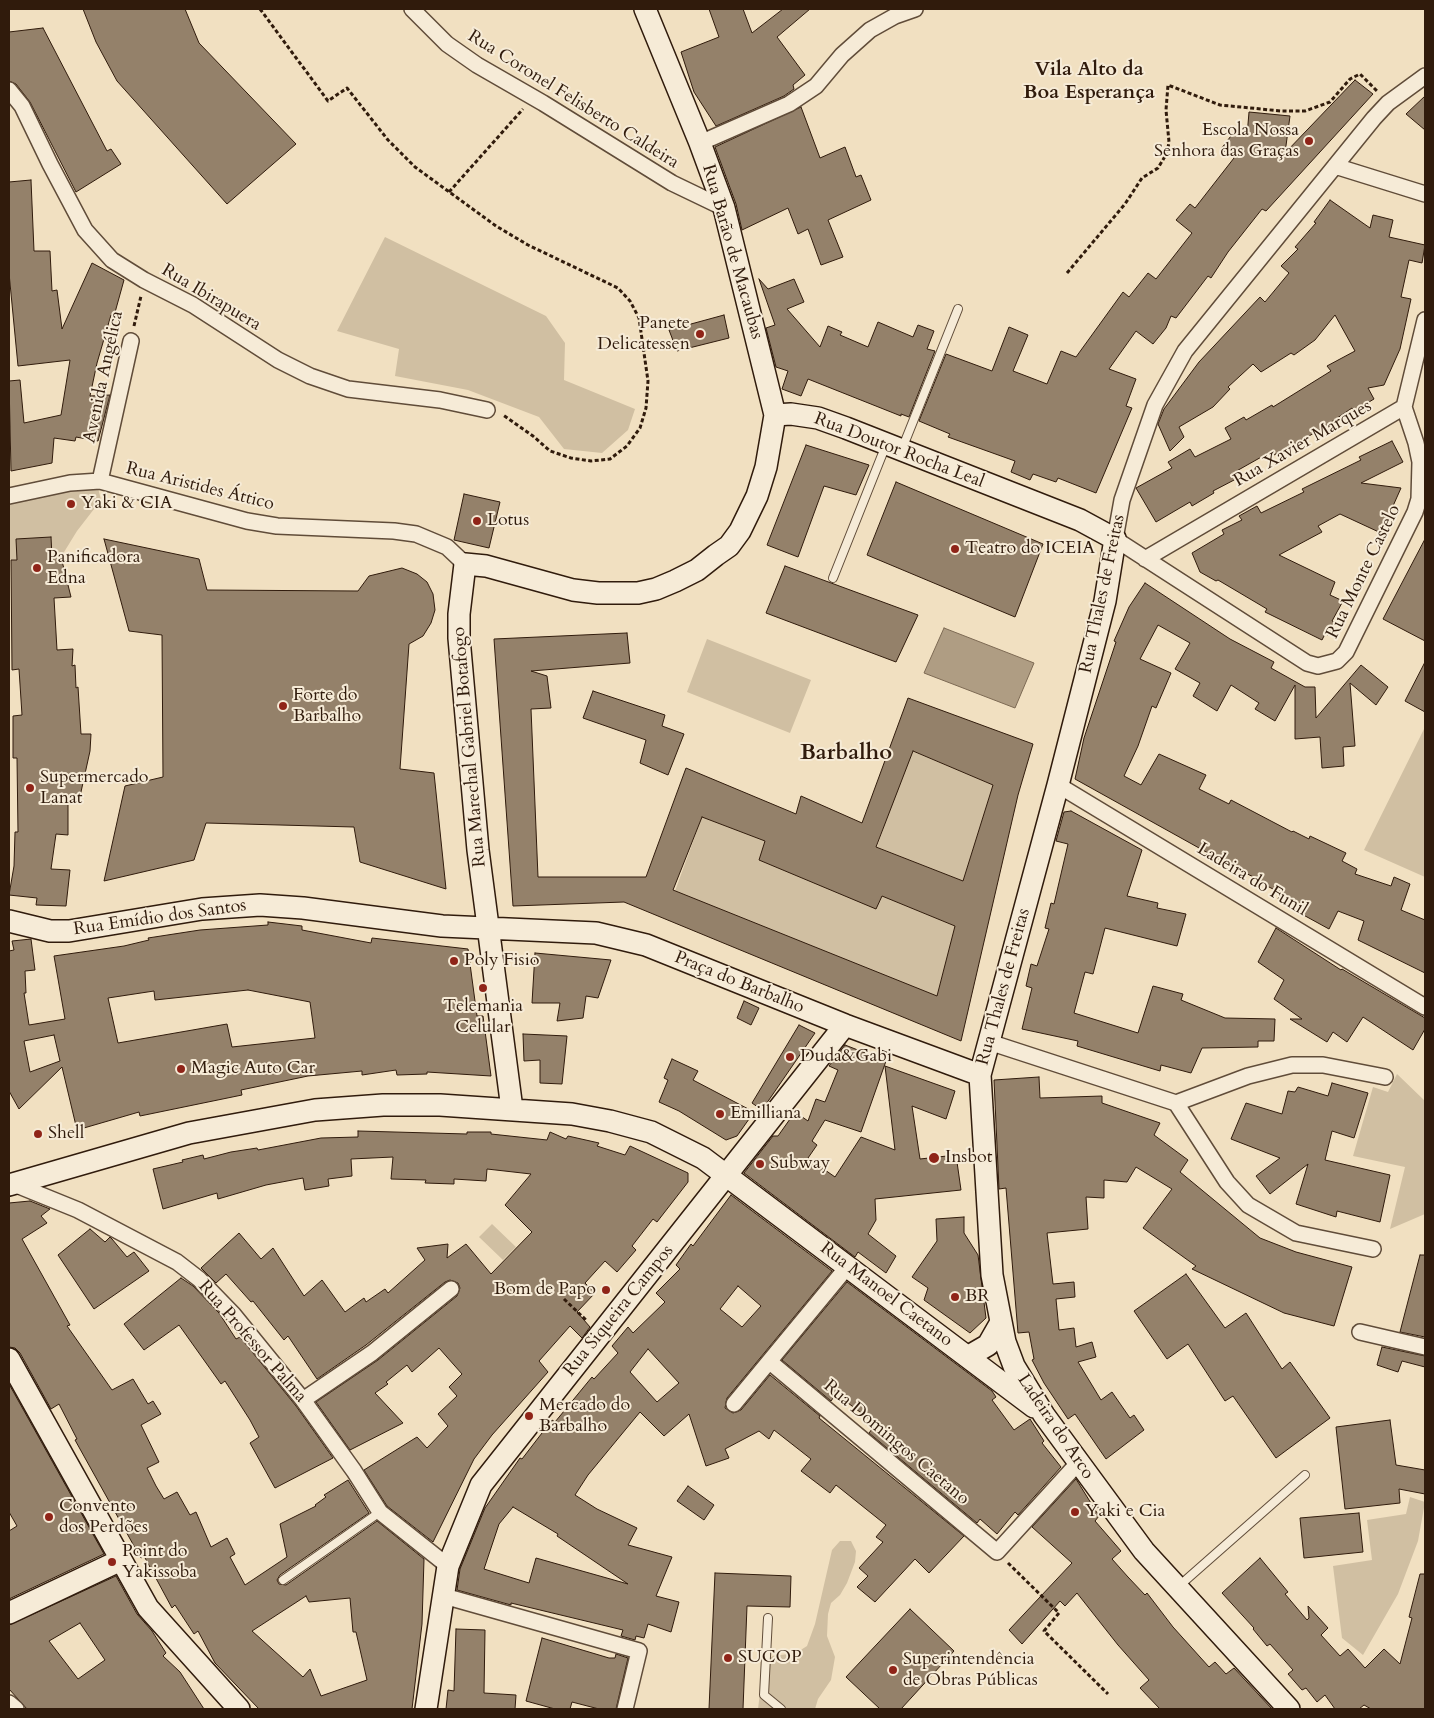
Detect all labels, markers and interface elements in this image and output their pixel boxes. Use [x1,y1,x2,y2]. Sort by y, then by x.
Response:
street label: Rua Coronel Felisberto Caldeira [464,26,682,174]
district label: Vila Alto da Boa Esperança [1023,58,1155,105]
place label: Escola Nossa Senhora das Graças [1154,120,1299,162]
marker: Escola Nossa Senhora das Graças [1303,135,1315,147]
street label: Rua Barão de Macaubas [697,162,767,342]
street label: Rua Ibirapuera [157,260,265,336]
street label: Avenida Angélica [79,309,129,445]
place label: Panete Delicatessen [597,313,690,356]
marker: Panete Delicatessen [694,328,706,340]
street label: Rua Xavier Marques [1230,396,1376,492]
street label: Rua Doutor Rocha Leal [811,409,987,493]
street label: Rua Aristides Áttico [124,458,276,516]
place label: Yaki & CIA [81,493,173,515]
marker: Yaki & CIA [65,498,77,510]
street label: Rua Monte Castelo [1322,502,1406,642]
place label: Lotus [487,510,529,532]
street label: Rua Thales de Freitas [1076,513,1130,675]
marker: Lotus [471,515,483,527]
place label: Teatro do ICEIA [965,538,1095,560]
marker: Teatro do ICEIA [949,543,961,555]
place label: Panificadora Edna [47,547,140,590]
marker: Panificadora Edna [31,562,43,574]
street label: Rua Marechal Gabriel Botafogo [449,626,491,868]
place label: Forte do Barbalho [293,685,361,728]
marker: Forte do Barbalho [277,700,289,712]
district label: Barbalho [800,741,892,767]
place label: Supermercado Lanat [40,767,148,810]
marker: Supermercado Lanat [24,782,36,794]
street label: Ladeira do Funil [1193,839,1311,921]
street label: Rua Emídio dos Santos [72,895,248,941]
street label: Rua Thales de Freitas [973,906,1035,1068]
street label: Praça do Barbalho [671,947,807,1019]
place label: Poly Fisio [464,950,539,972]
marker: Poly Fisio [448,955,460,967]
marker: Telemania Celular [477,982,489,994]
place label: Telemania Celular [443,996,523,1038]
place label: Duda&Gabi [800,1046,892,1068]
marker: Duda&Gabi [784,1051,796,1063]
place label: Magic Auto Car [191,1058,315,1080]
marker: Magic Auto Car [175,1063,187,1075]
place label: Emilliana [730,1103,801,1125]
marker: Emilliana [714,1108,726,1120]
place label: Shell [48,1123,84,1145]
marker: Shell [32,1128,44,1140]
place label: Insbot [945,1147,992,1169]
marker: Insbot [927,1151,941,1165]
place label: Subway [770,1153,830,1175]
marker: Subway [754,1158,766,1170]
street label: Rua Manoel Caetano [815,1238,957,1352]
street label: Rua Siqueira Campos [559,1241,679,1381]
street label: Rua Professor Palma [193,1277,311,1407]
place label: Bom de Papo [494,1279,596,1301]
marker: Bom de Papo [600,1284,612,1296]
place label: BR [965,1286,990,1308]
marker: BR [949,1291,961,1303]
street label: Ladeira do Arco [1012,1370,1098,1484]
street label: Rua Domingos Caetano [819,1376,973,1510]
place label: Mercado do Barbalho [539,1395,630,1438]
marker: Mercado do Barbalho [523,1410,535,1422]
place label: Convento dos Perdões [59,1496,148,1538]
place label: Yaki e Cia [1085,1501,1165,1523]
marker: Yaki e Cia [1069,1506,1081,1518]
marker: Convento dos Perdões [43,1511,55,1523]
place label: Point do Yakissoba [122,1541,197,1584]
marker: Point do Yakissoba [106,1556,118,1568]
place label: SUCOP [738,1647,802,1669]
place label: Superintendência de Obras Públicas [903,1649,1038,1692]
marker: SUCOP [722,1652,734,1664]
marker: Superintendência de Obras Públicas [887,1664,899,1676]

